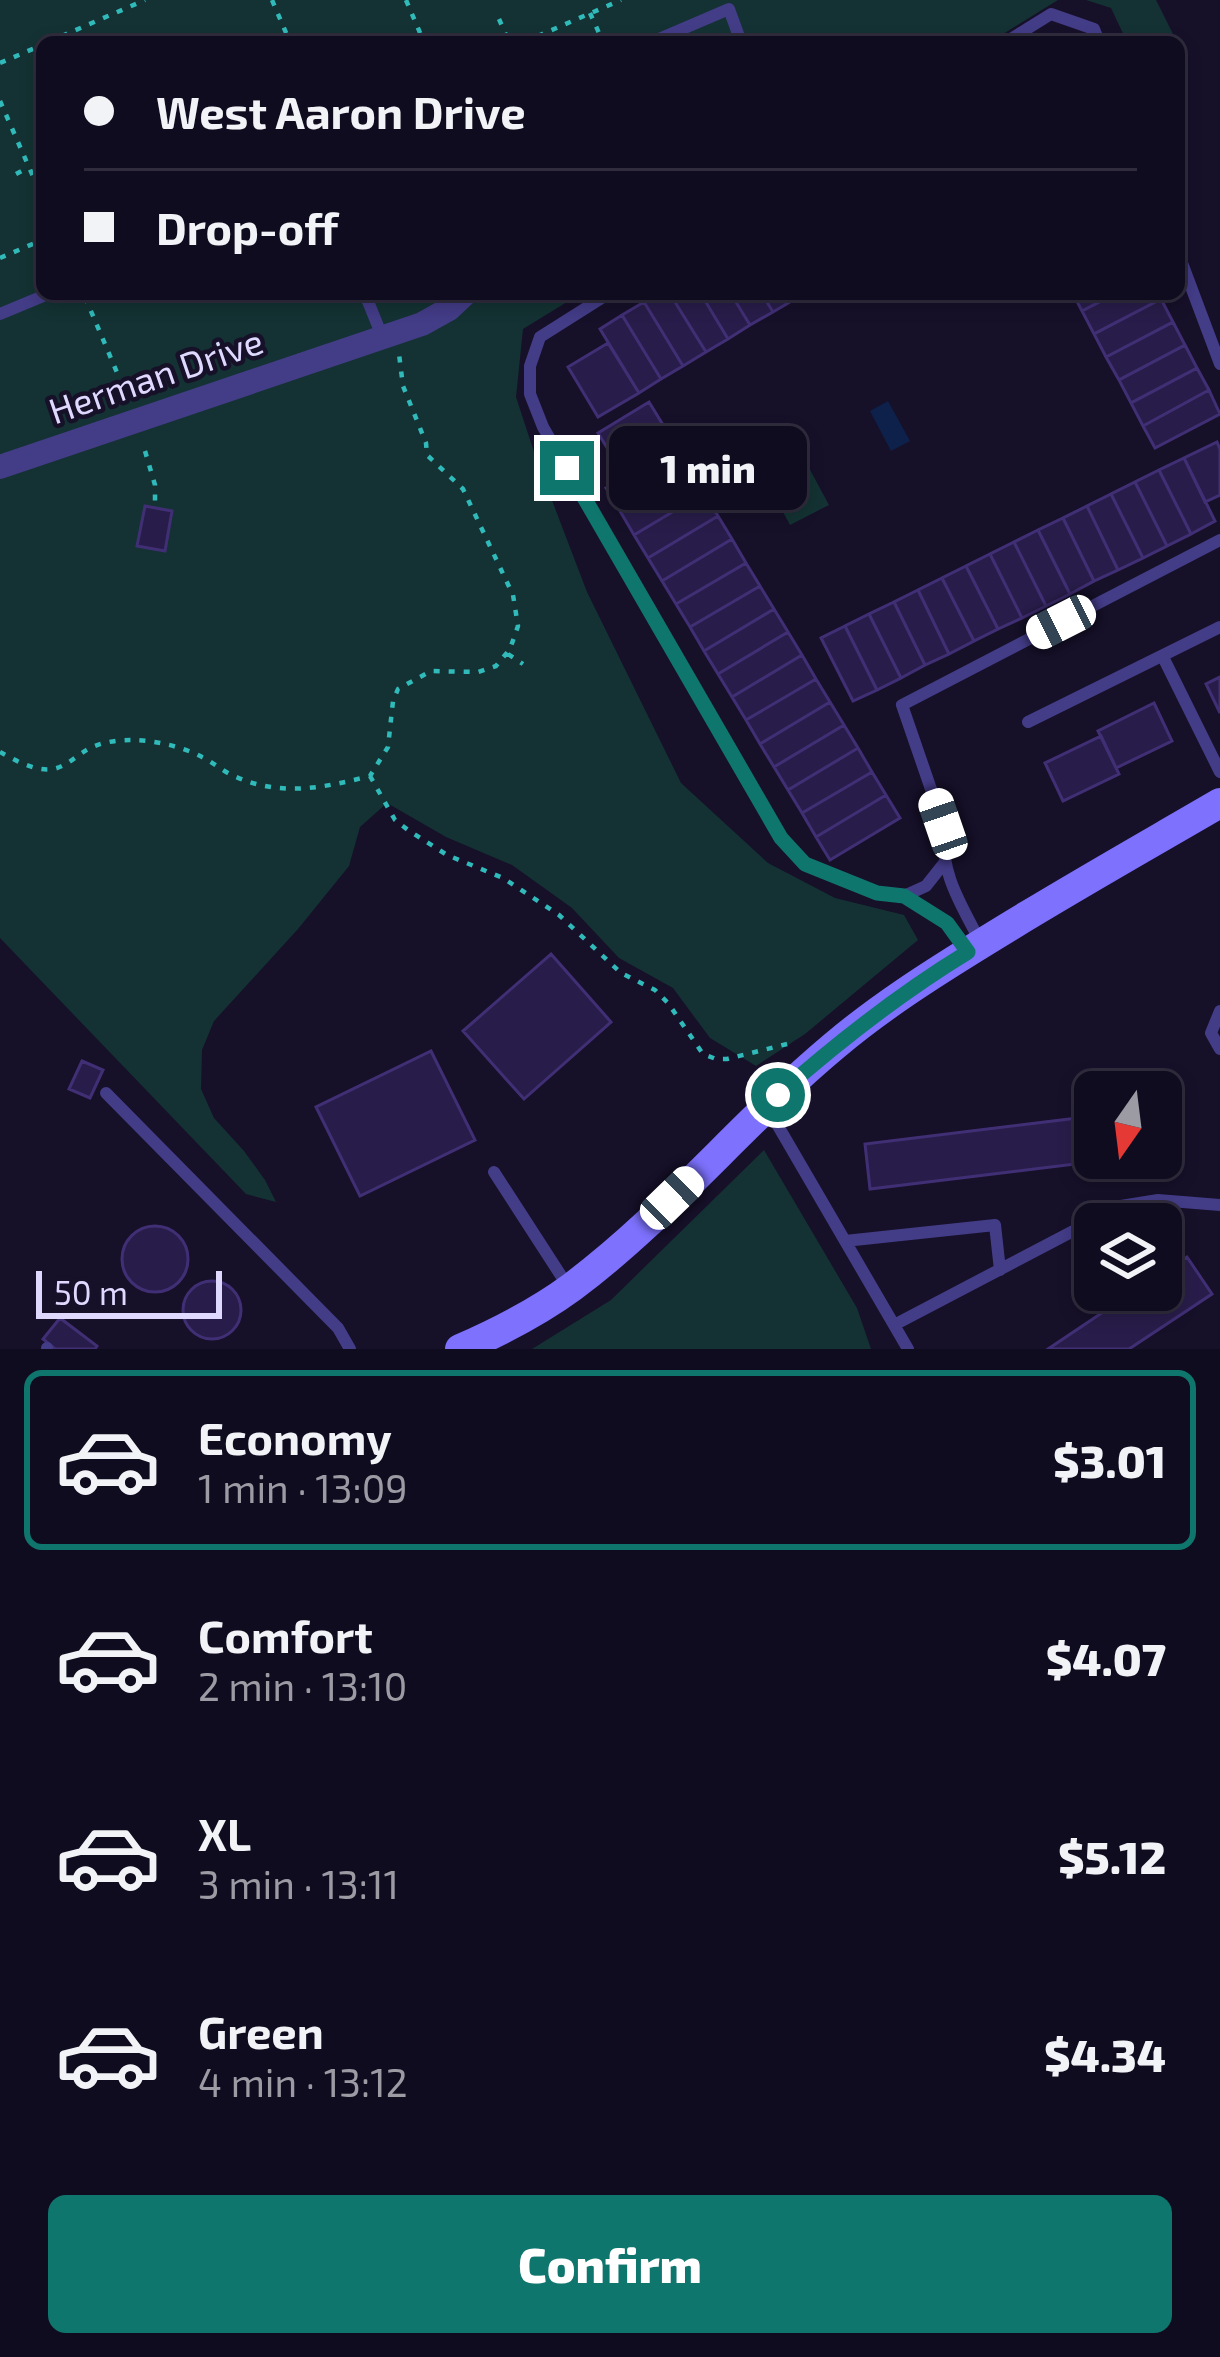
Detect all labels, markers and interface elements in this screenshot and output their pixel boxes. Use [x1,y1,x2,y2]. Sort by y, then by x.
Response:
text: West Aaron Drive [156,84,526,138]
text: Drop-off [156,200,338,254]
street label: Herman Drive [43,318,268,431]
callout: 1 min [609,426,807,510]
route end [540,441,594,495]
text: 1 min [660,444,756,491]
car [1021,590,1101,654]
car [914,784,972,864]
route start [751,1068,805,1122]
north arrow [1074,1071,1182,1179]
map controls [1074,1071,1182,1311]
car [634,1160,710,1236]
button: layers [1074,1203,1182,1311]
scale bar [36,1265,222,1318]
text: 50 m [54,1272,128,1312]
icon: car [54,1406,162,1514]
text: Economy [198,1410,392,1464]
text: $3.01 [1053,1433,1166,1487]
text: 1 min · 13:09 [198,1464,408,1511]
icon: car [54,1604,162,1712]
text: Comfort [198,1608,373,1662]
text: $4.07 [1046,1631,1166,1685]
text: 2 min · 13:10 [198,1662,407,1709]
icon: car [54,1802,162,1910]
text: XL [198,1806,251,1860]
text: $5.12 [1058,1829,1166,1883]
text: 3 min · 13:11 [198,1860,399,1907]
icon: car [54,2000,162,2108]
text: Green [198,2004,324,2058]
text: $4.34 [1044,2027,1166,2081]
text: 4 min · 13:12 [198,2058,408,2105]
button: Confirm [48,2195,1172,2333]

